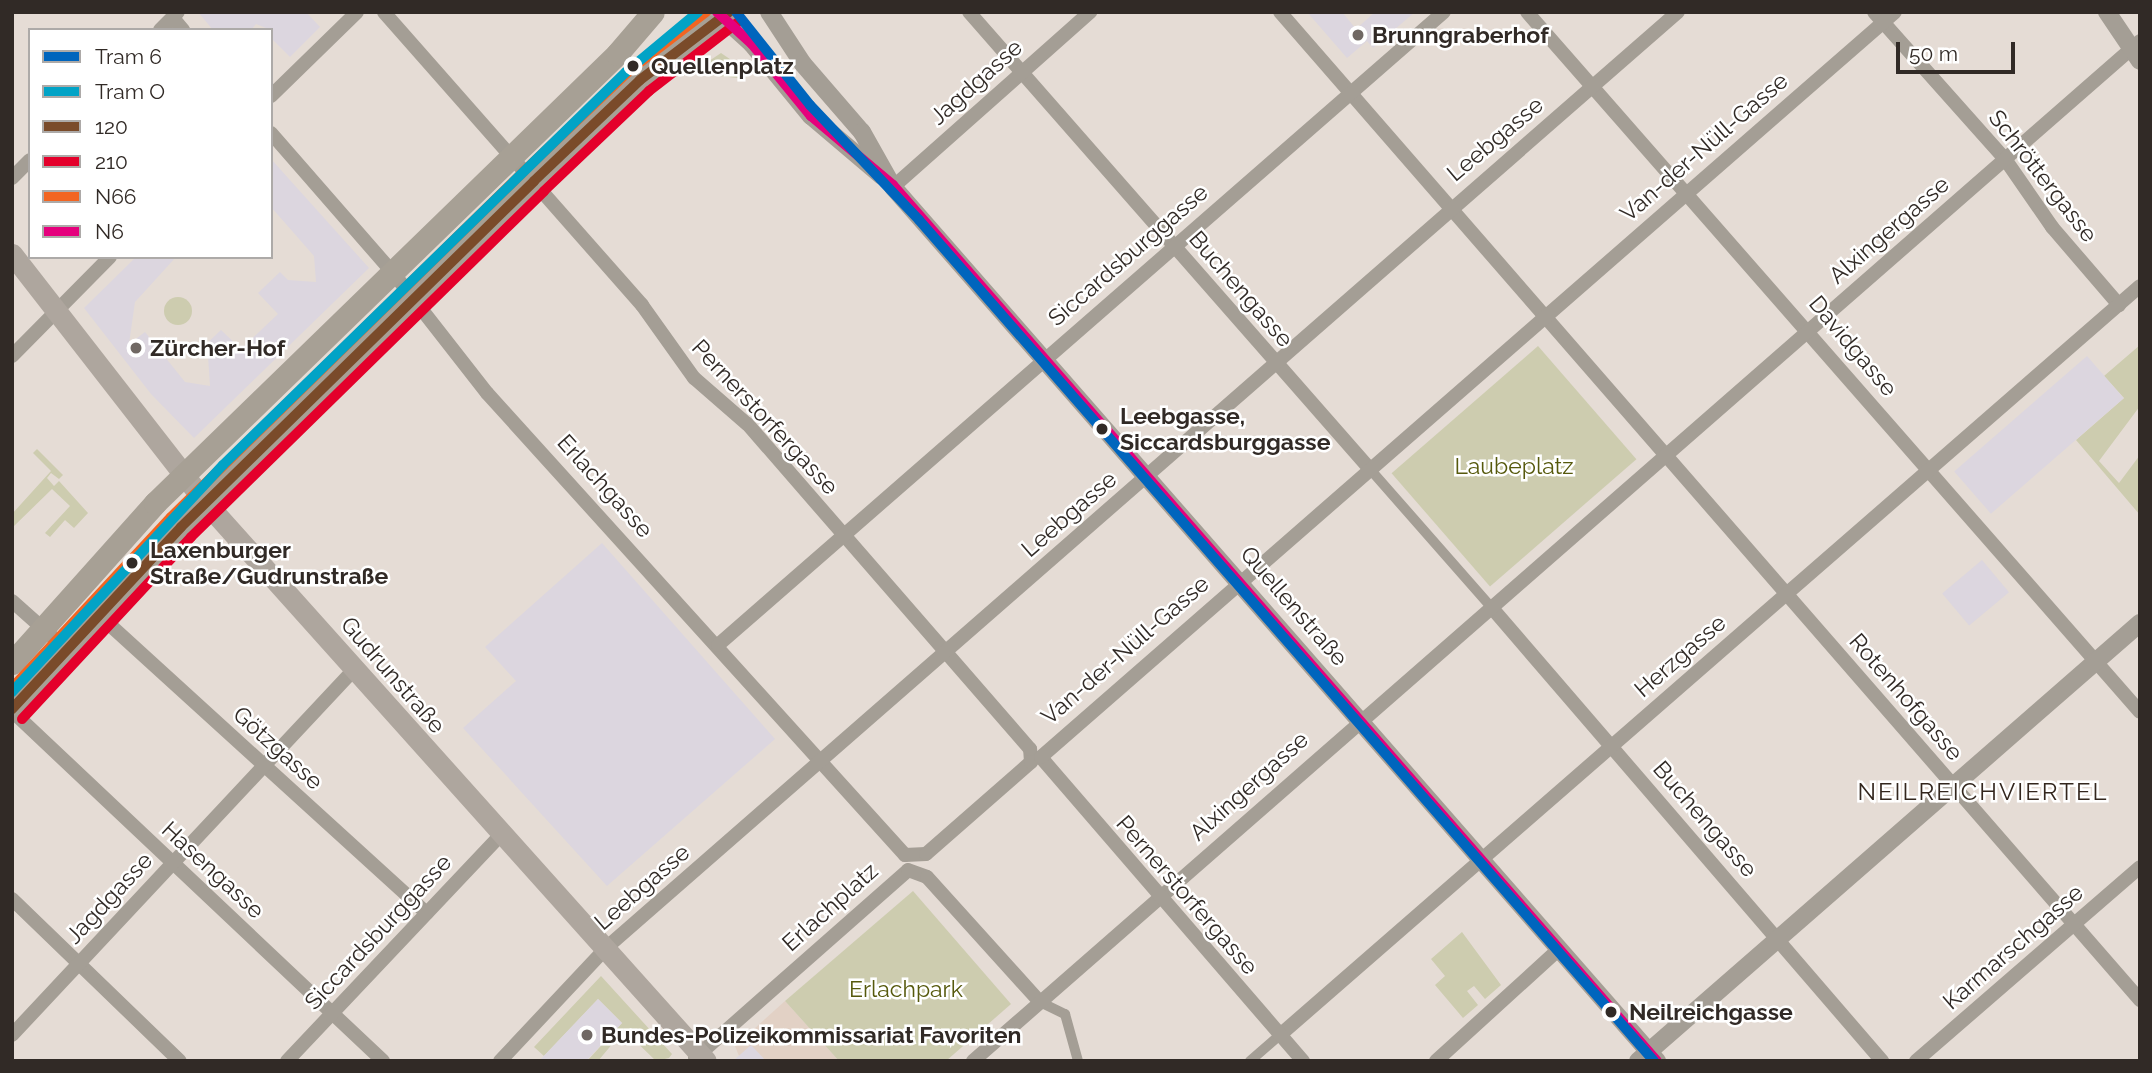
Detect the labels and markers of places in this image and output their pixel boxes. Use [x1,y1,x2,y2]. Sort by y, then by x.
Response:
place label: Brunngraberhof [1372,21,1549,49]
marker: Brunngraberhof [1350,27,1366,43]
place label: Quellenplatz [651,52,794,80]
marker: Quellenplatz [621,54,645,78]
place label: Zürcher-Hof [150,334,285,362]
marker: Zürcher-Hof [128,340,144,356]
place label: Leebgasse, Siccardsburggasse [1120,402,1330,456]
marker: Leebgasse, Siccardsburggasse [1090,417,1114,441]
place label: Laxenburger Straße/Gudrunstraße [150,536,388,590]
marker: Laxenburger Straße/Gudrunstraße [120,551,144,575]
place label: Neilreichgasse [1629,998,1793,1026]
marker: Neilreichgasse [1599,1000,1623,1024]
place label: Bundes-Polizeikommissariat Favoriten [601,1021,1021,1049]
marker: Bundes-Polizeikommissariat Favoriten [579,1027,595,1043]

